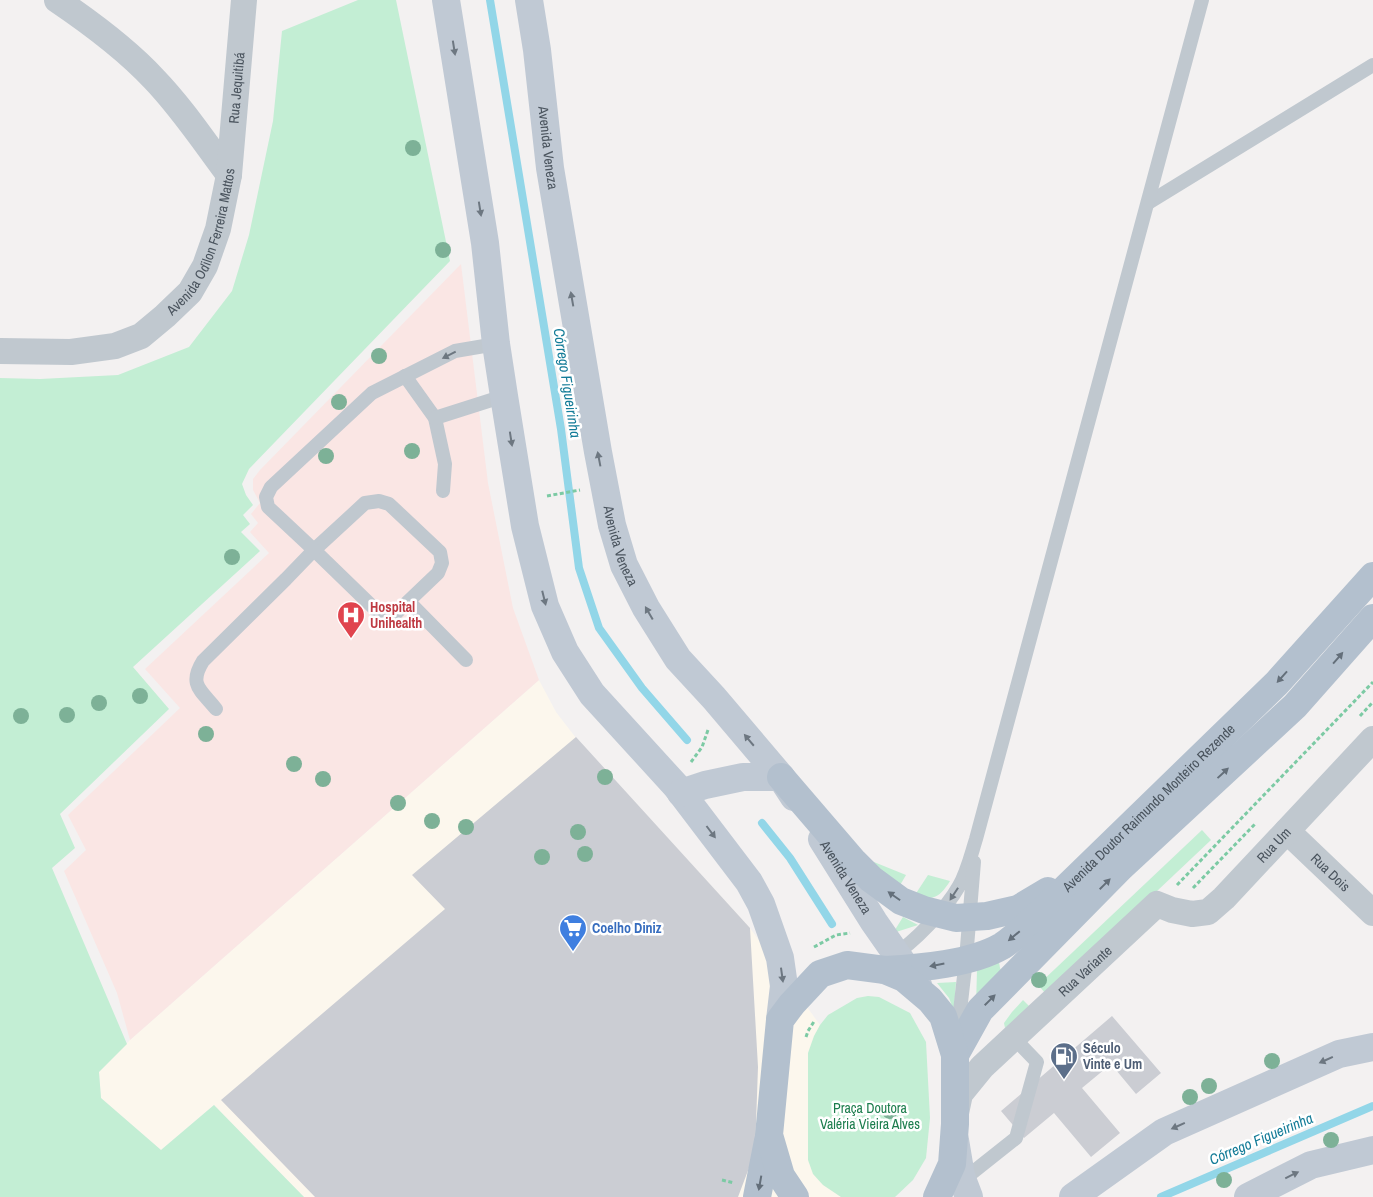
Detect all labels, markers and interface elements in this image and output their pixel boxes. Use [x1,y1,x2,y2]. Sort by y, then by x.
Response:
one-way arrow [450,40,458,56]
street label: Rua Jequitibá [224,51,249,124]
street label: Avenida Veneza [534,104,563,191]
street label: Avenida Odilon Ferreira Mattos [162,167,239,319]
one-way arrow [476,201,484,217]
one-way arrow [567,291,575,307]
water label: Córrego Figueirinha [548,327,587,439]
one-way arrow [442,351,456,359]
one-way arrow [508,431,516,447]
one-way arrow [595,452,603,467]
street label: Avenida Veneza [599,503,642,589]
one-way arrow [540,590,548,605]
place label: Hospital Unihealth [370,598,422,632]
hospital icon: Hospital Unihealth [336,600,366,639]
one-way arrow [644,606,653,619]
one-way arrow [1332,652,1344,664]
one-way arrow [1276,671,1288,683]
street label: Avenida Doutor Raimundo Monteiro Rezende [1058,720,1239,896]
one-way arrow [743,734,755,746]
one-way arrow [1217,767,1229,779]
street label: Rua Um [1253,823,1295,867]
one-way arrow [706,825,716,839]
street label: Avenida Veneza [816,836,876,918]
street label: Rua Dois [1307,849,1354,896]
one-way arrow [1099,878,1111,890]
one-way arrow [949,887,959,901]
one-way arrow [887,891,901,901]
supermarket icon: Coelho Diniz [558,913,588,952]
place label: Coelho Diniz [592,919,662,937]
one-way arrow [1009,930,1021,942]
street label: Rua Variante [1054,942,1116,1000]
one-way arrow [929,961,944,969]
one-way arrow [778,967,786,983]
one-way arrow [984,994,996,1006]
place label: Século Vinte e Um [1083,1039,1142,1073]
fuel station icon: Século Vinte e Um [1049,1041,1079,1080]
one-way arrow [1319,1056,1333,1064]
park label: Praça Doutora Valéria Vieira Alves [820,1099,920,1133]
water label: Córrego Figueirinha [1206,1107,1316,1170]
one-way arrow [1171,1123,1185,1131]
one-way arrow [1284,1171,1299,1179]
one-way arrow [756,1176,764,1192]

